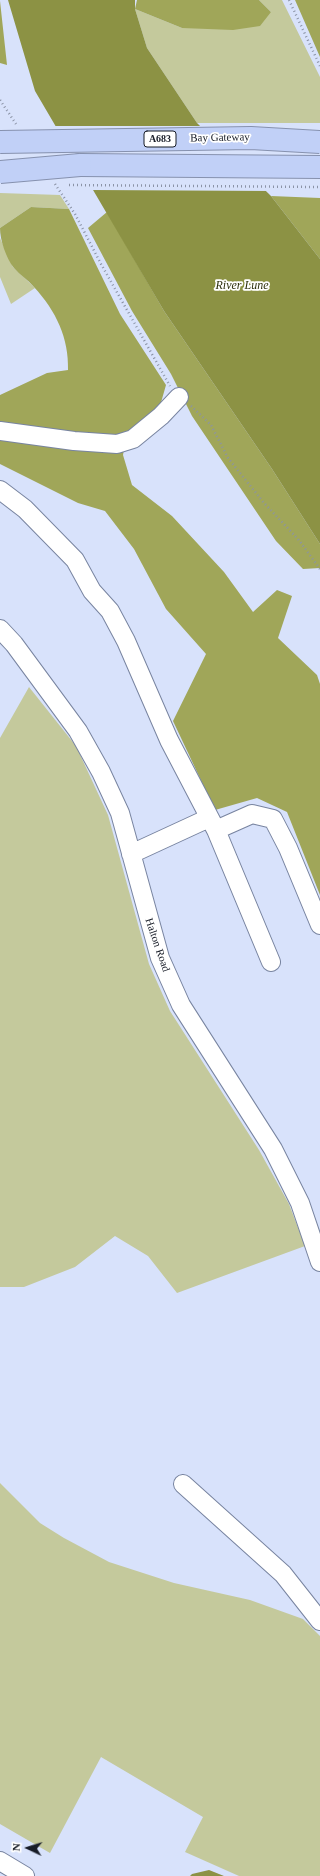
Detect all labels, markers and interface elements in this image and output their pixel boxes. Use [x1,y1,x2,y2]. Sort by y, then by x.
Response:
road number: A683 [144,131,176,147]
street label: Bay Gateway [190,131,250,145]
water label: River Lune [216,279,268,293]
street label: Halton Road [142,916,172,974]
north arrow [8,1828,48,1868]
text: N [10,1843,22,1852]

